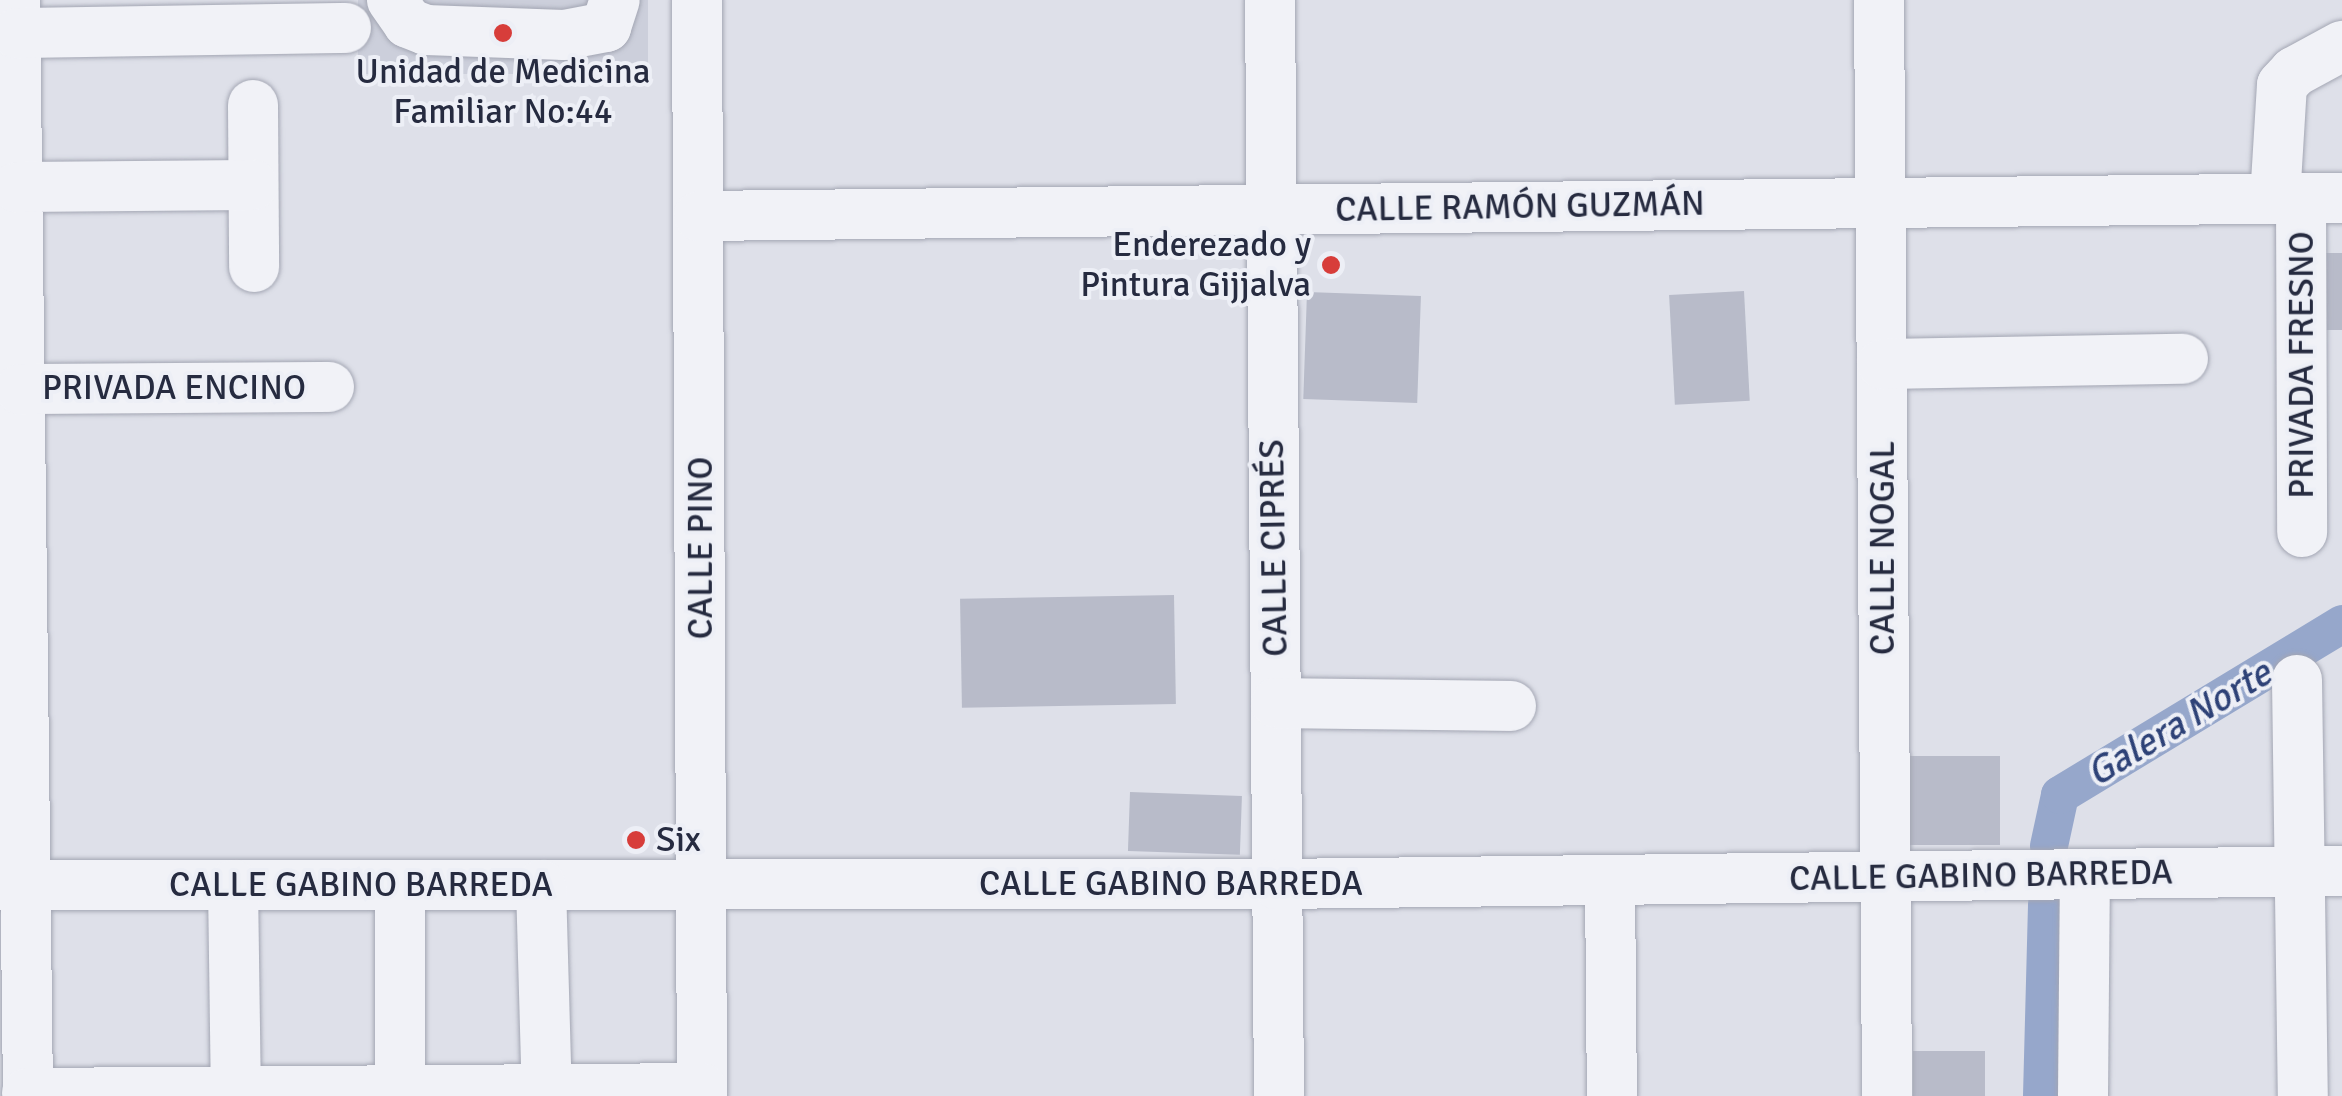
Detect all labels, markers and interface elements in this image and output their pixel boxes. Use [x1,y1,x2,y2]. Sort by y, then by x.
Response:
marker: Unidad de Medicina Familiar No:44 [490,20,516,46]
place label: Unidad de Medicina Familiar No:44 [355,51,651,133]
street label: CALLE RAMÓN GUZMÁN [1335,183,1705,231]
place label: Enderezado y Pintura Gijjalva [1080,224,1311,306]
street label: PRIVADA FRESNO [2281,231,2323,499]
marker: Enderezado y Pintura Gijjalva [1320,254,1342,276]
street label: PRIVADA ENCINO [42,367,306,409]
street label: CALLE CIPRÉS [1251,439,1297,657]
street label: CALLE NOGAL [1862,441,1904,655]
street label: CALLE PINO [680,457,722,639]
water label: Galera Norte [2078,650,2280,796]
place label: Six [656,819,701,861]
marker: Six [625,829,647,851]
street label: CALLE GABINO BARREDA [1789,852,2173,900]
street label: CALLE GABINO BARREDA [979,863,1363,905]
street label: CALLE GABINO BARREDA [169,864,553,906]

